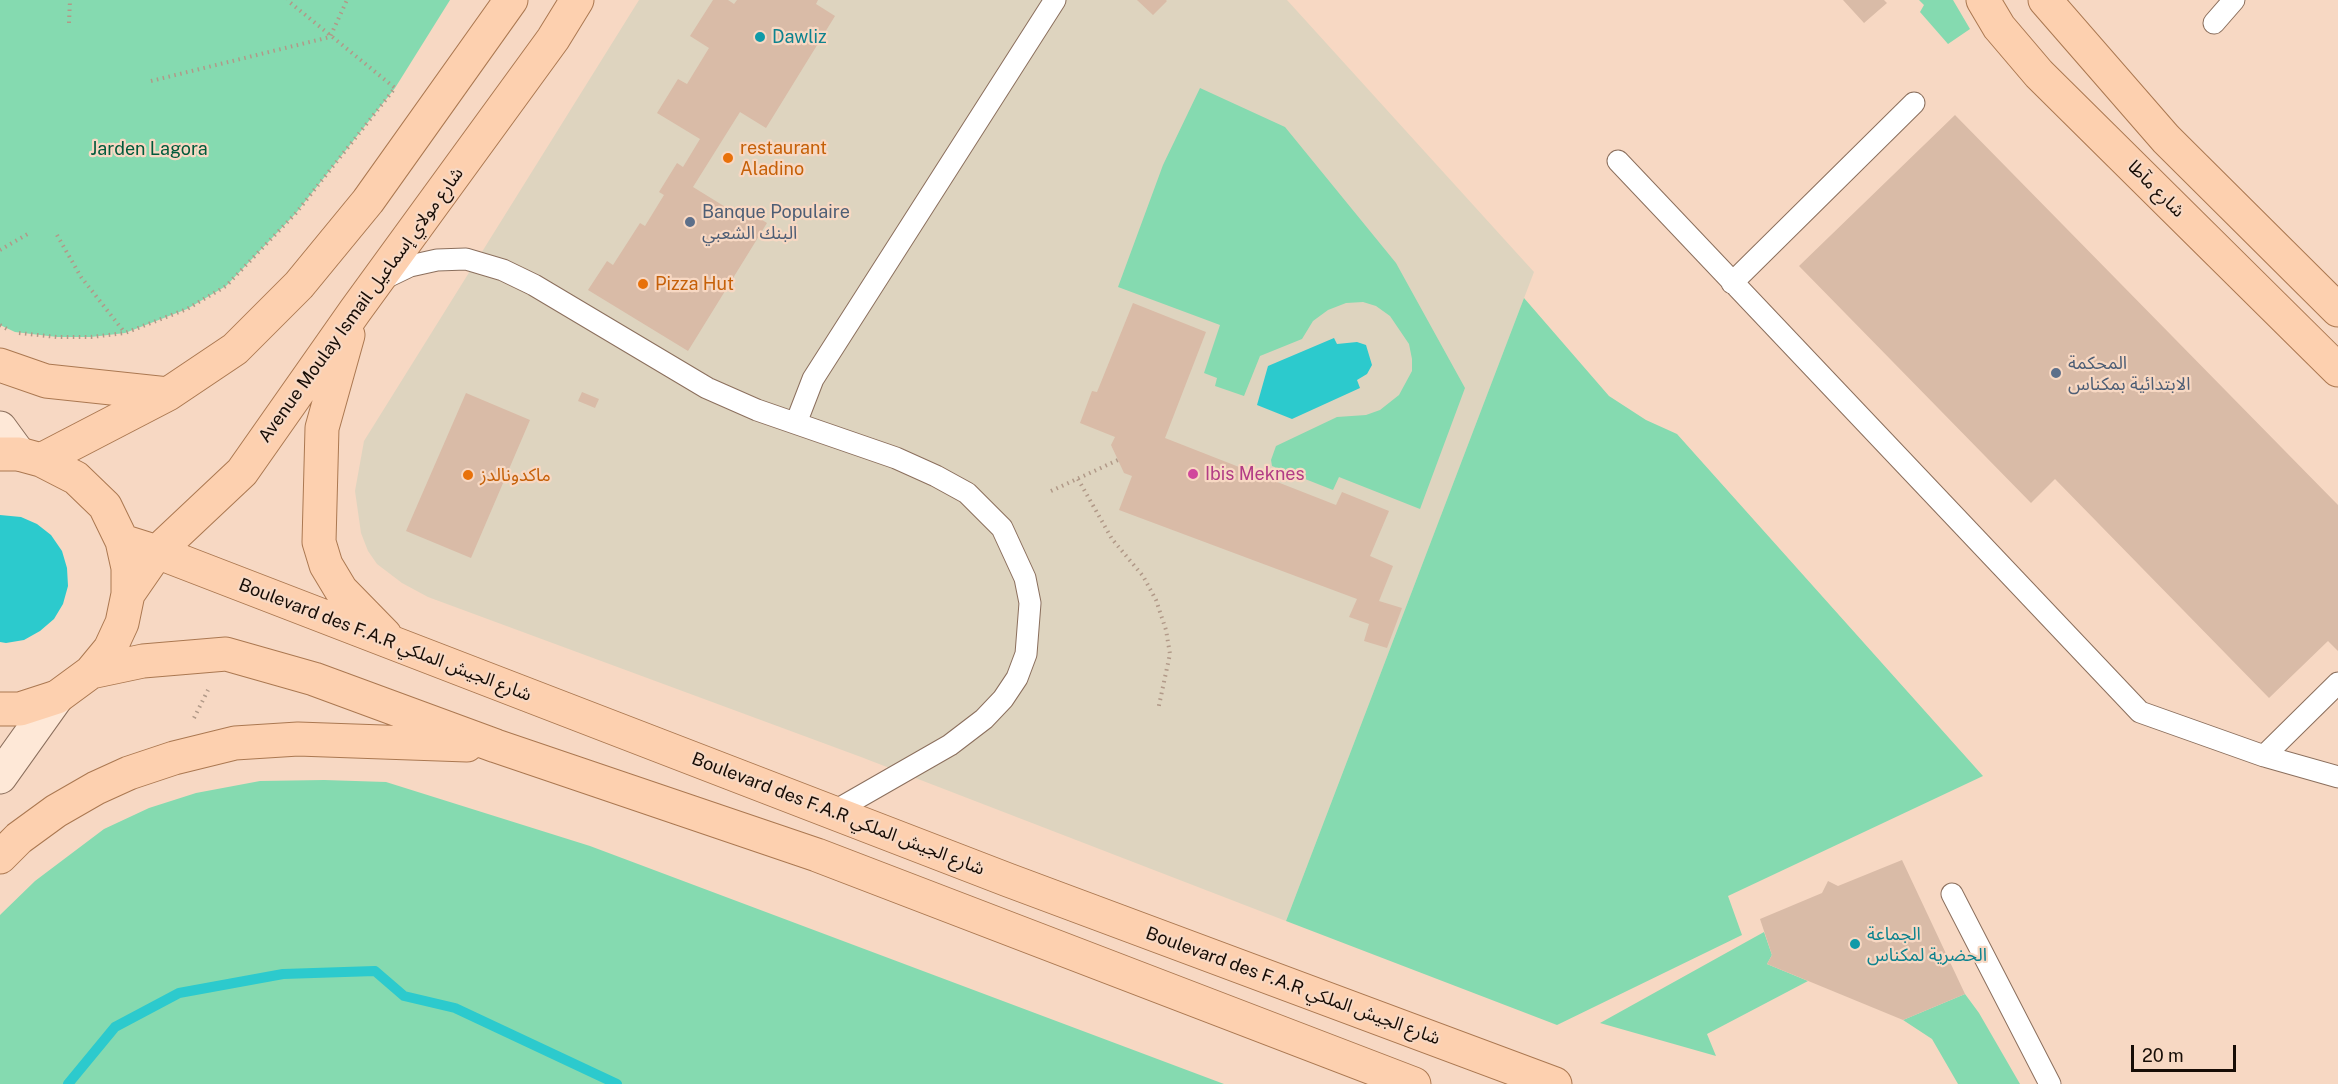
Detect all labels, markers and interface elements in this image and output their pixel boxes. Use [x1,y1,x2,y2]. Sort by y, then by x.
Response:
place label: Dawliz [772,26,827,48]
marker: Dawliz [753,30,767,44]
place label: restaurant Aladino [740,137,827,180]
park label: Jarden Lagora [90,138,208,160]
marker: restaurant Aladino [721,151,735,165]
street label: شارع مآطا [2123,156,2189,222]
street label: Avenue Moulay Ismail شارع مولاي إسماعيل [254,163,468,447]
place label: Banque Populaire البنك الشعبي [702,201,850,244]
marker: Banque Populaire البنك الشعبي [683,215,697,229]
place label: Pizza Hut [655,273,734,295]
marker: Pizza Hut [636,277,650,291]
place label: المحكمة الابتدائية بمكناس [2068,352,2190,394]
marker: المحكمة الابتدائية بمكناس [2049,366,2063,380]
place label: Ibis Meknes [1205,463,1305,485]
place label: ماكدونالدز [480,464,551,486]
marker: Ibis Meknes [1186,467,1200,481]
marker: ماكدونالدز [461,468,475,482]
street label: Boulevard des F.A.R شارع الجيش الملكي [236,574,534,706]
street label: Boulevard des F.A.R شارع الجيش الملكي [689,748,987,880]
street label: Boulevard des F.A.R شارع الجيش الملكي [1143,923,1443,1049]
place label: الجماعة الحضرية لمكناس [1867,923,1987,966]
marker: الجماعة الحضرية لمكناس [1848,937,1862,951]
scale bar [2134,1033,2239,1071]
text: 20 m [2142,1045,2184,1066]

